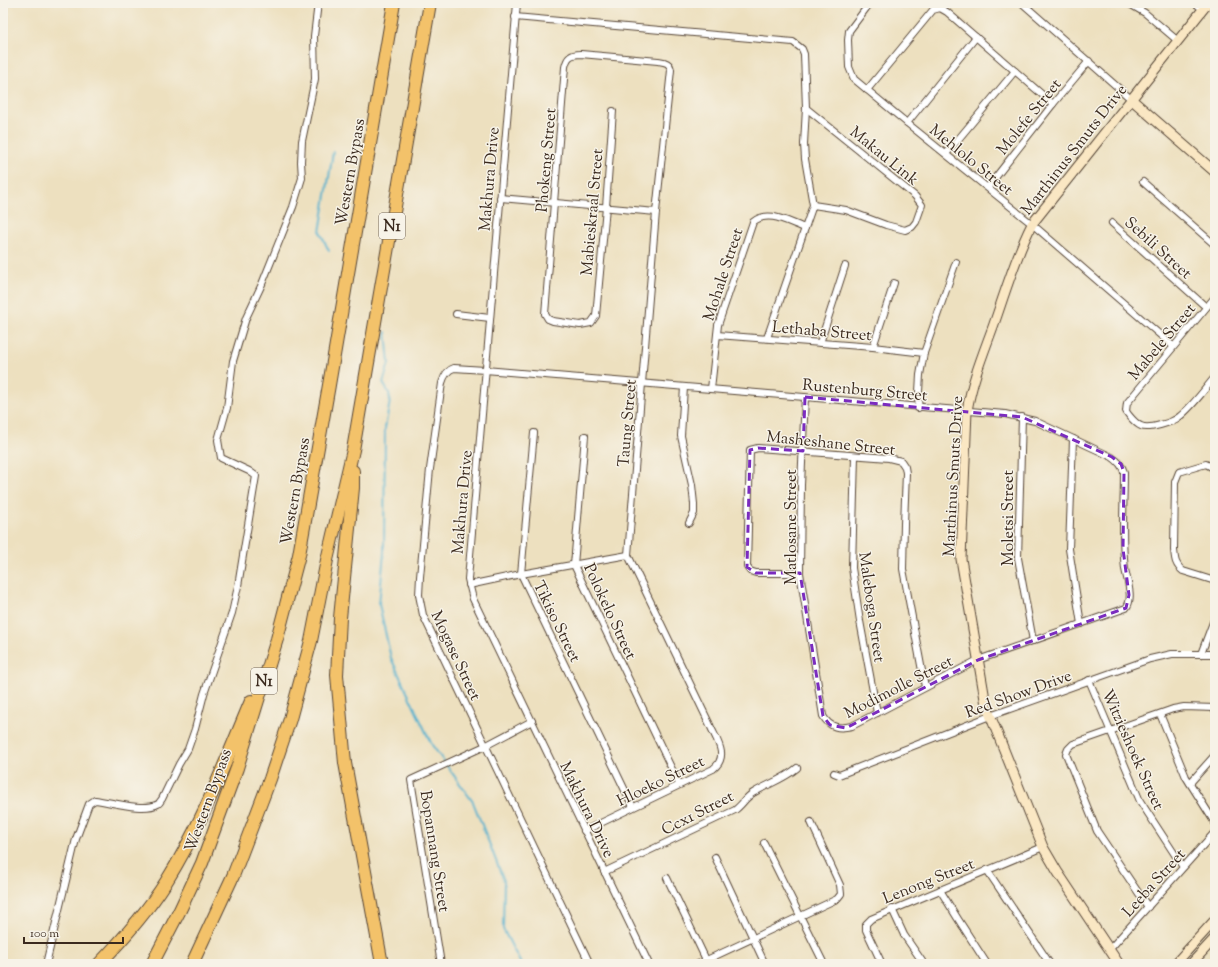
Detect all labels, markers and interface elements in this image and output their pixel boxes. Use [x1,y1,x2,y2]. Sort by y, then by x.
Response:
street label: Molefe Street [992,74,1068,161]
street label: Marthinus Smuts Drive [1016,80,1134,221]
street label: Phokeng Street [531,107,564,213]
street label: Western Bypass [331,117,372,228]
street label: Mehlolo Street [924,120,1018,202]
street label: Makau Link [844,122,923,192]
street label: Makhura Drive [474,126,507,232]
street label: Mabieskraal Street [576,147,611,277]
street label: Sebili Street [1118,212,1197,286]
road number: N1 [379,213,405,239]
street label: Mohale Street [699,225,750,324]
street label: Mabele Street [1124,299,1202,386]
street label: Lethaba Street [771,317,873,348]
street label: Rustenburg Street [801,375,929,408]
street label: Taung Street [613,378,644,468]
street label: Marthinus Smuts Drive [939,395,970,557]
street label: Masheshane Street [765,426,897,463]
street label: Western Bypass [276,436,317,547]
street label: Makhura Drive [447,449,480,555]
street label: Matlosane Street [781,469,804,585]
street label: Moletsi Street [998,470,1021,566]
street label: Maleboga Street [851,551,890,664]
street label: Polokelo Street [576,560,641,664]
street label: Tikiso Street [526,577,586,667]
street label: Mogase Street [424,607,486,705]
street label: Modimolle Street [841,651,958,726]
street label: Red Show Drive [962,665,1075,725]
road number: N1 [251,668,277,694]
street label: Witzieshoek Street [1095,686,1169,814]
street label: Western Bypass [180,746,239,856]
street label: Hloeko Street [613,751,709,813]
street label: Makhura Drive [553,758,619,862]
street label: Ccx1 Street [658,786,739,842]
street label: Bopannang Street [413,789,455,914]
street label: Leeba Street [1118,844,1192,923]
street label: Lenong Street [880,853,979,911]
scale bar [24,919,123,945]
text: 100 m [30,925,59,943]

